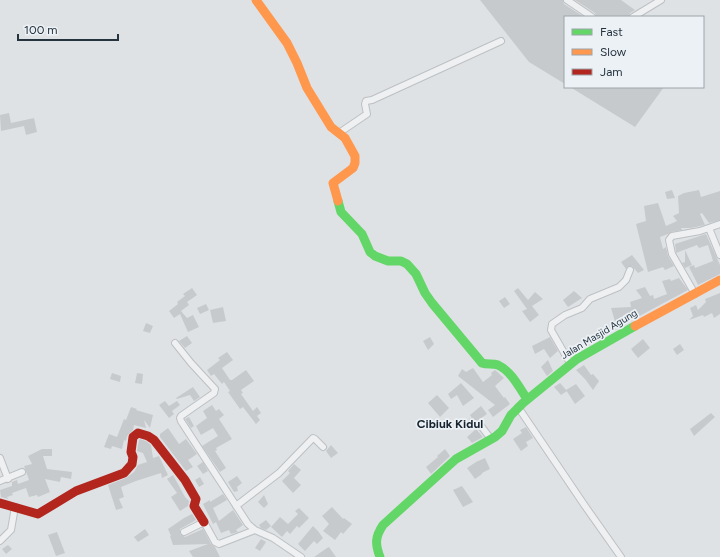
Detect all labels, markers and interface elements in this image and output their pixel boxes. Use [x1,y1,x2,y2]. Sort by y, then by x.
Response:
scale bar [18,16,118,42]
legend [564,16,704,88]
text: 100 m [24,23,58,37]
text: Fast [600,25,623,39]
text: Slow [600,45,627,59]
text: Jam [600,65,623,79]
street label: Jalan Masjid Agung [558,306,640,362]
district label: Cibiuk Kidul [417,417,483,431]

